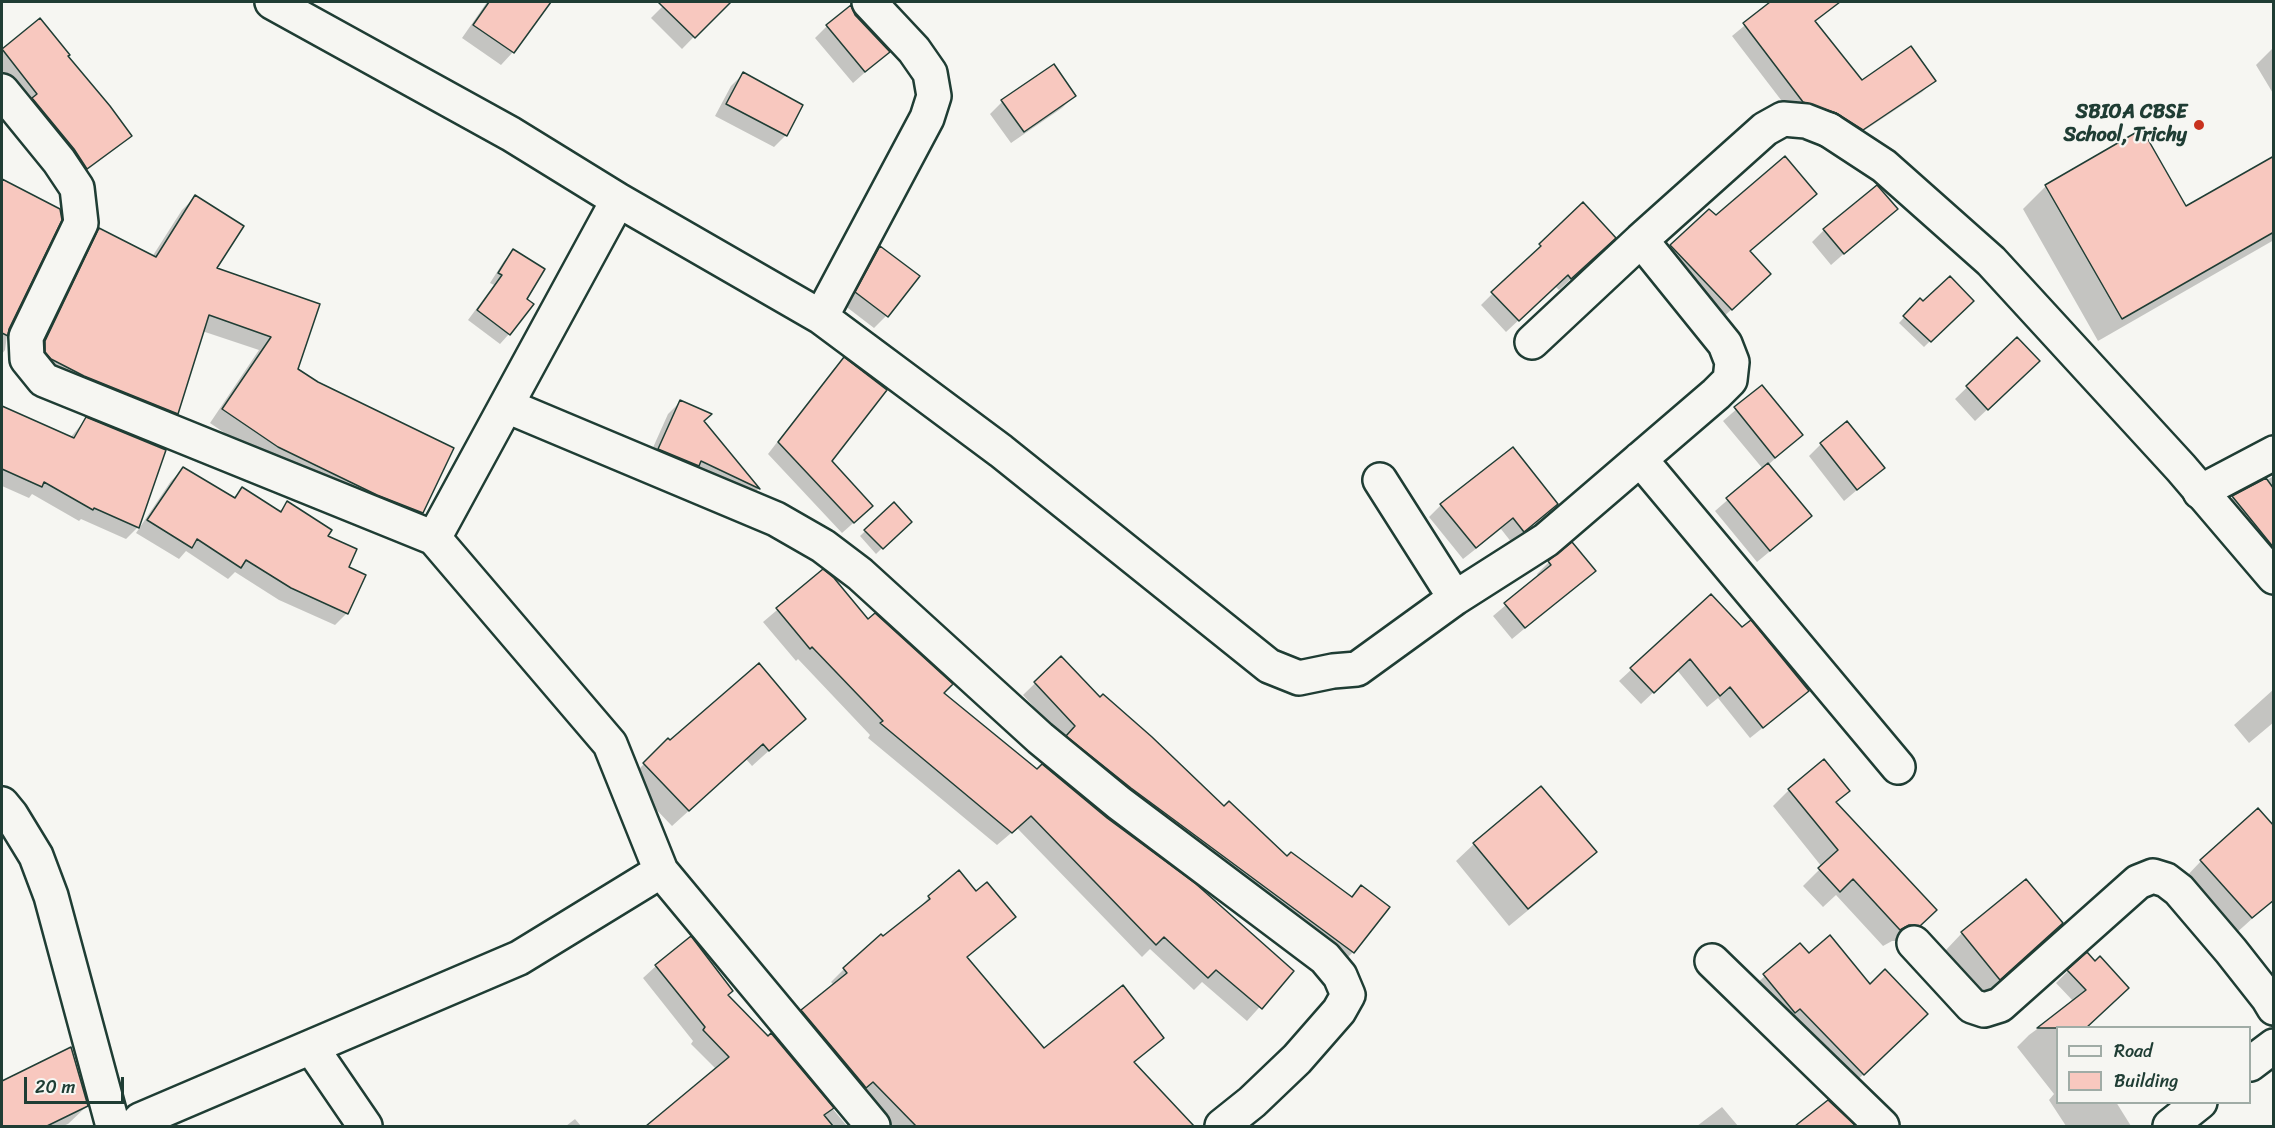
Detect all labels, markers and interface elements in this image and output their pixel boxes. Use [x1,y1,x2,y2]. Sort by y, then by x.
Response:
place label: SBIOA CBSE School, Trichy [2064,101,2187,148]
marker: SBIOA CBSE School, Trichy [2192,118,2206,132]
legend [2056,1026,2251,1104]
text: Road [2114,1035,2153,1067]
scale bar [27,1065,128,1103]
text: Building [2114,1065,2178,1097]
text: 20 m [35,1071,75,1103]

